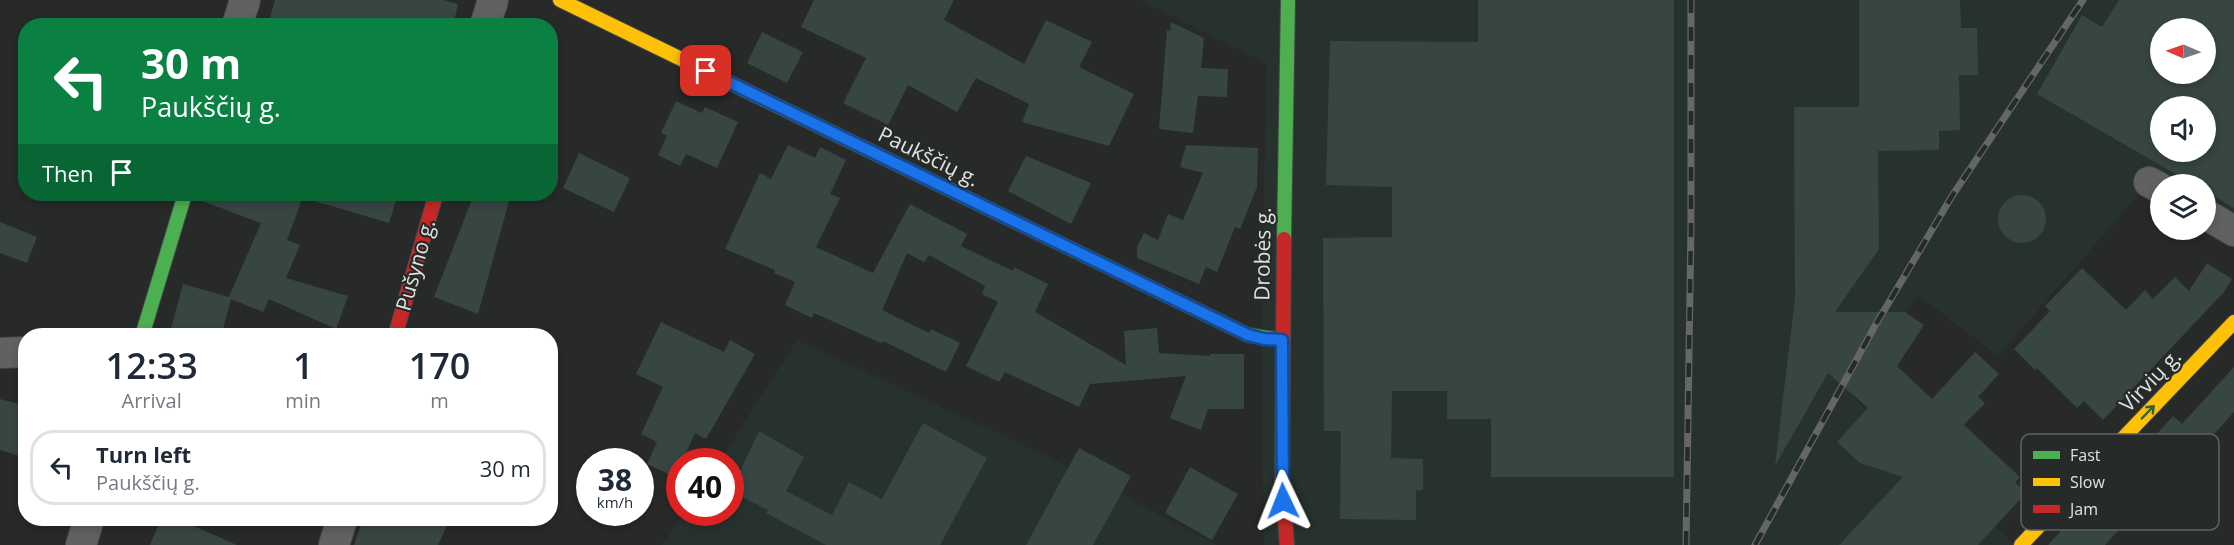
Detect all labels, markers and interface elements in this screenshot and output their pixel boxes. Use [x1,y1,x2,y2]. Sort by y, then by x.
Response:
north arrow [2150,18,2216,84]
map controls [2150,18,2216,240]
text: 30 m [141,34,241,91]
icon: left [42,42,120,120]
pin [680,45,731,96]
icon: arrive [689,54,722,87]
text: Paukščių g. [141,88,281,125]
button: sound [2150,96,2216,162]
street label: Paukščių g. [874,120,984,192]
icon: arrive [105,156,138,189]
text: Then [42,158,93,188]
button: layers [2150,174,2216,240]
street label: Drobės g. [1247,207,1277,301]
street label: Pušyno g. [389,216,441,314]
text: 12:33 [106,341,198,390]
text: 1 [293,341,314,390]
text: 170 [409,341,470,390]
street label: Virvių g. [2113,342,2187,418]
text: Arrival [122,387,182,414]
text: min [285,387,321,414]
text: m [430,387,449,414]
one-way arrow [2141,404,2156,419]
legend [2021,434,2219,530]
text: Turn left [96,439,191,469]
text: Fast [2070,444,2101,466]
speed limit sign: 40 [666,448,744,526]
icon: left [45,451,78,484]
text: 30 m [480,453,531,483]
text: 38 [598,459,632,500]
text: Paukščių g. [96,469,200,496]
position arrow [1251,469,1315,533]
text: Slow [2070,471,2105,493]
text: km/h [597,492,633,512]
text: Jam [2068,498,2098,520]

